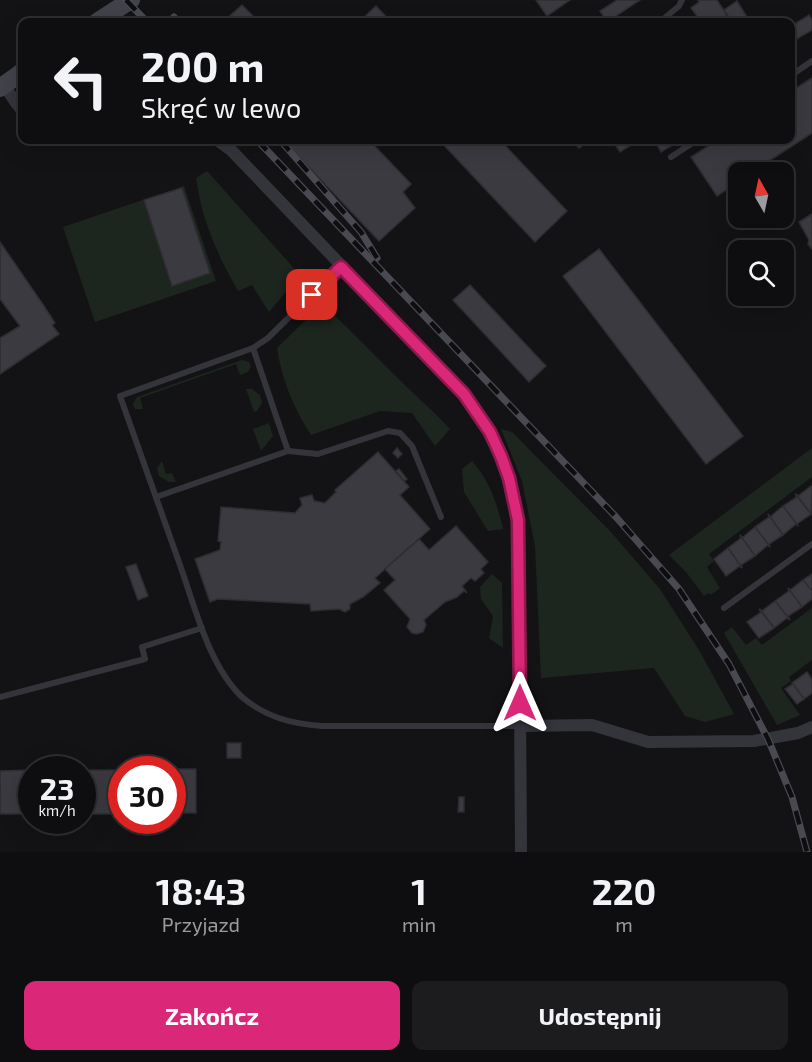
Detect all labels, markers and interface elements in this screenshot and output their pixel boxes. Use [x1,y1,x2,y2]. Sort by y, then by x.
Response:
text: 200 m [141,40,264,90]
icon: left [42,42,120,120]
text: Skręć w lewo [141,91,301,123]
north arrow [728,162,794,228]
map controls [728,162,794,306]
button: search [728,240,794,306]
pin [286,269,337,320]
icon: arrive [295,278,328,311]
position arrow [488,671,552,735]
speed limit sign: 30 [108,756,186,834]
text: 23 [40,770,74,806]
text: km/h [38,801,76,819]
text: 18:43 [156,869,246,912]
text: 1 [411,869,427,912]
text: 220 [592,869,656,912]
text: Przyjazd [162,912,240,936]
text: min [402,912,436,936]
text: m [615,912,633,936]
button: Zakończ [24,981,400,1050]
button: Udostępnij [412,981,788,1050]

